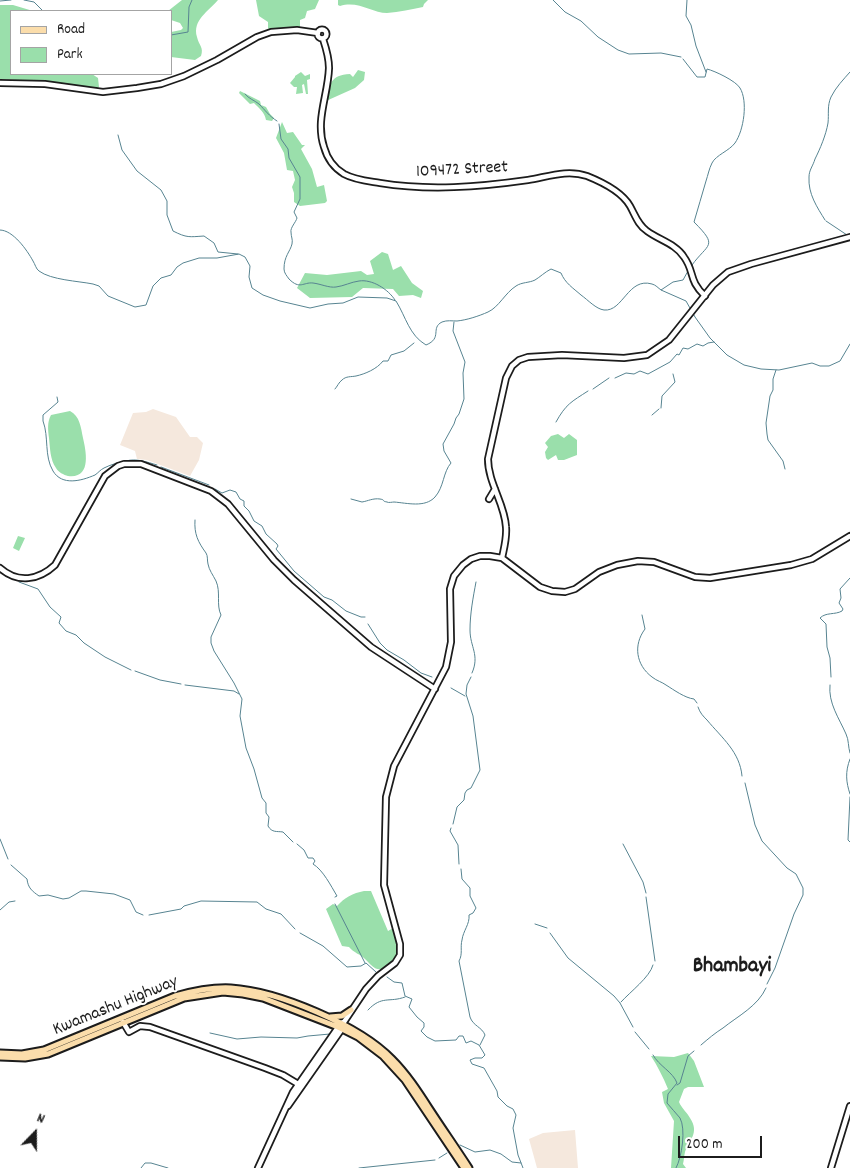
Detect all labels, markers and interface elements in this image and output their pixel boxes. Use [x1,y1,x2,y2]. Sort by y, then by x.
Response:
legend [10,10,172,75]
text: Road [57,19,85,41]
text: Park [57,44,83,66]
street label: 109472 Street [415,158,509,184]
district label: Bhambayi [693,955,771,981]
street label: Kwamashu Highway [50,972,182,1042]
north arrow [10,1108,60,1158]
text: N [34,1109,48,1130]
scale bar [680,1126,764,1158]
text: 200 m [686,1134,723,1156]

